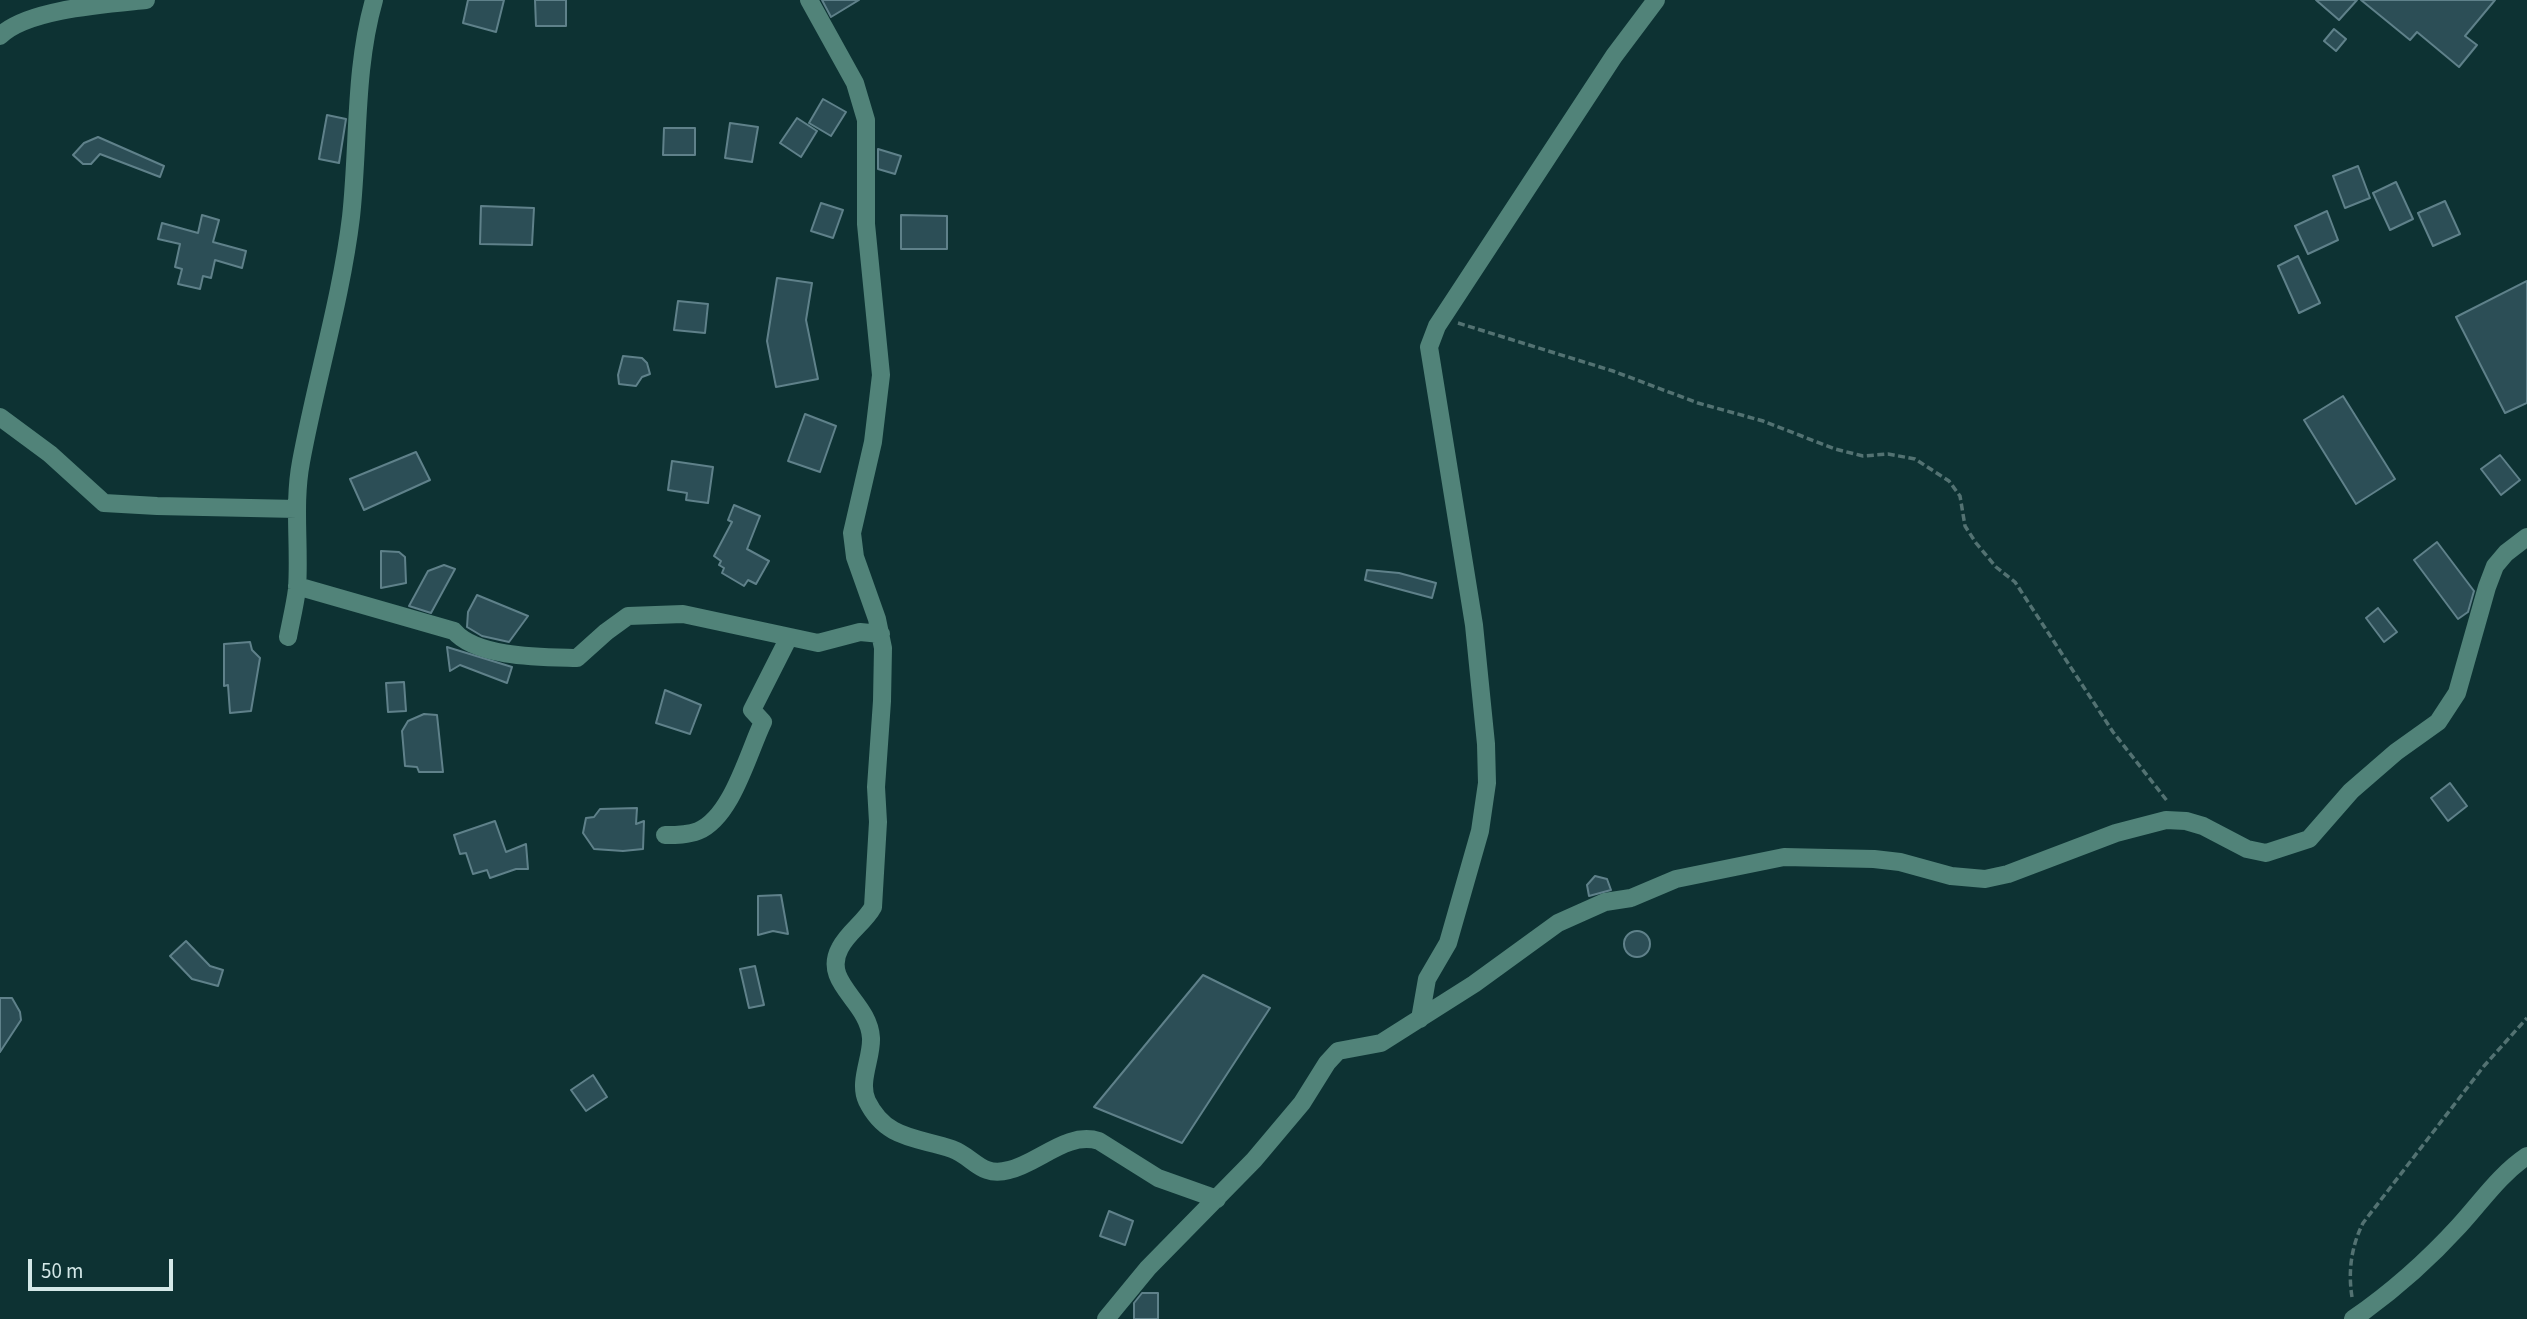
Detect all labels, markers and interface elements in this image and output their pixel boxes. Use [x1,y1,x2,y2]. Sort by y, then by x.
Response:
scale bar [32,1246,177,1290]
text: 50 m [41,1256,83,1286]

